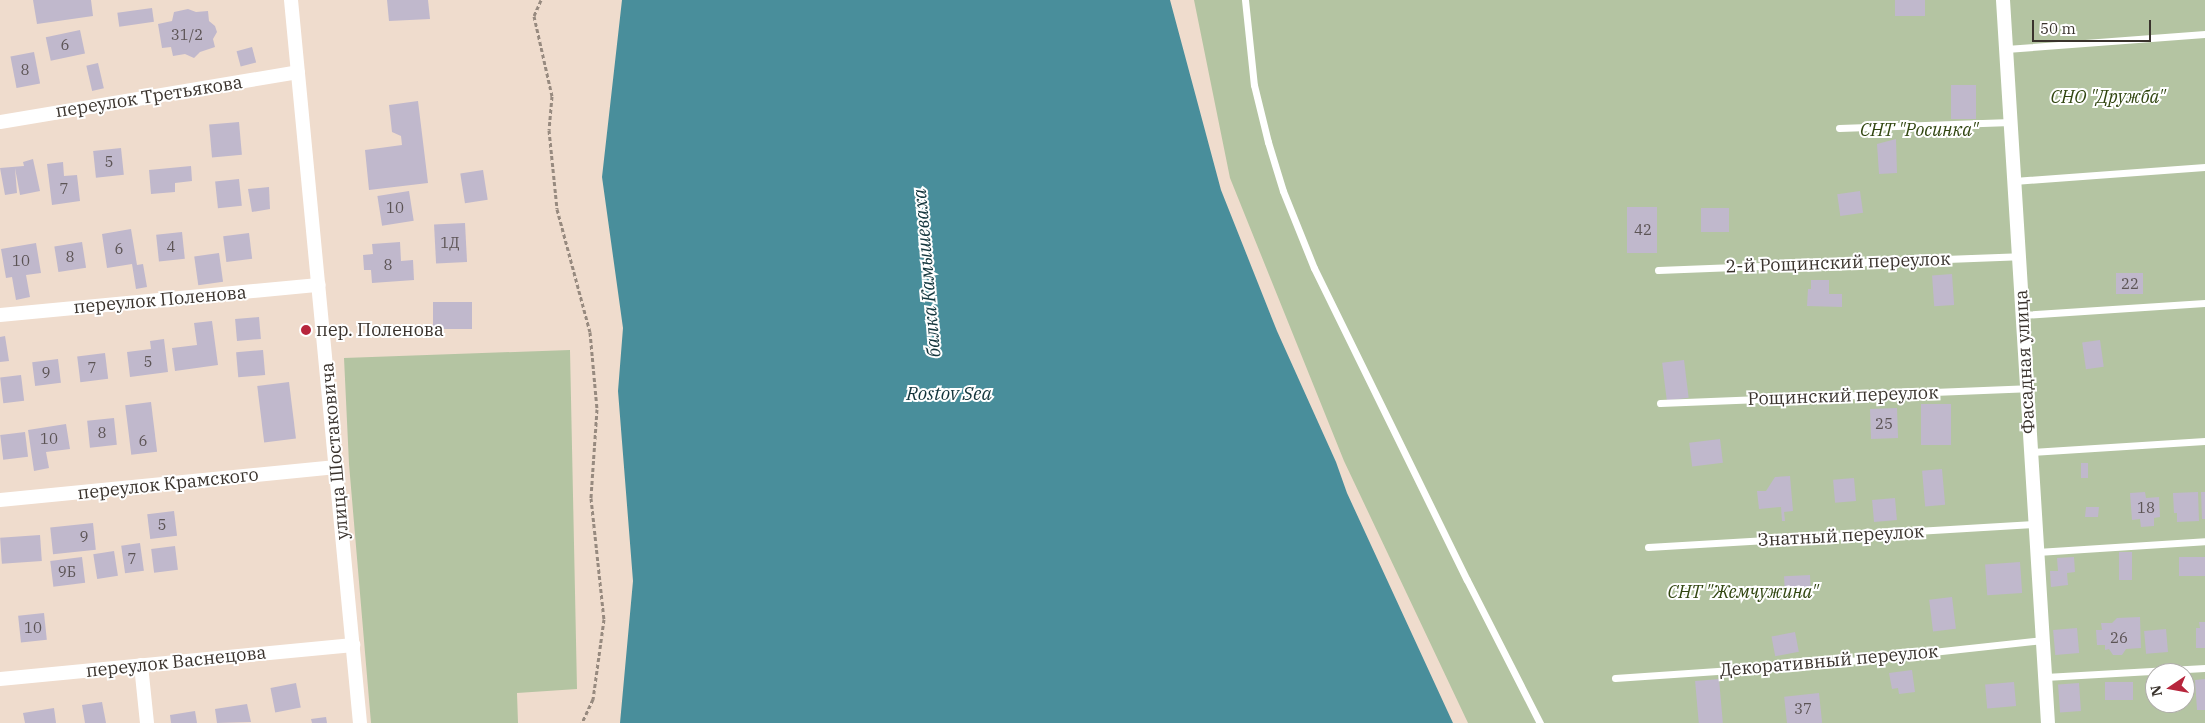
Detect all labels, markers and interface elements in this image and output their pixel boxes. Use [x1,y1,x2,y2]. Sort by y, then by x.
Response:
scale bar [2035,10,2154,42]
text: 50 m [2040,19,2076,38]
house number: 31/2 [171,26,203,44]
house number: 6 [61,36,69,54]
house number: 8 [21,61,29,79]
street label: переулок Третьякова [54,72,244,122]
park label: СНО "Дружба" [2051,86,2165,108]
park label: СНТ "Росинка" [1860,119,1978,141]
house number: 5 [105,153,113,171]
house number: 7 [60,180,68,198]
water label: балка Камышеваха [908,188,946,358]
house number: 10 [386,199,404,217]
house number: 42 [1634,221,1652,239]
house number: 1Д [440,234,460,252]
house number: 4 [167,238,175,256]
house number: 6 [115,240,123,258]
house number: 8 [66,248,74,266]
street label: 2-й Рощинский переулок [1725,248,1951,278]
house number: 10 [12,252,30,270]
house number: 8 [384,256,392,274]
house number: 22 [2121,275,2139,293]
street label: переулок Поленова [73,282,247,318]
street label: Фасадная улица [2010,289,2040,435]
place label: пер. Поленова [316,319,444,341]
marker: пер. Поленова [300,324,312,336]
house number: 5 [144,353,152,371]
house number: 7 [88,359,96,377]
street label: улица Шостаковича [316,361,354,541]
house number: 9 [42,364,50,382]
street label: Рощинский переулок [1747,382,1939,410]
water label: Rostov Sea [906,383,992,405]
house number: 25 [1875,415,1893,433]
house number: 8 [98,424,106,442]
house number: 10 [40,430,58,448]
house number: 6 [139,432,147,450]
street label: переулок Крамского [76,464,260,504]
house number: 18 [2137,499,2155,517]
house number: 5 [158,516,166,534]
street label: Знатный переулок [1757,521,1925,551]
house number: 9 [80,528,88,546]
house number: 7 [128,550,136,568]
house number: 9Б [58,563,76,581]
park label: СНТ "Жемчужина" [1668,581,1818,603]
house number: 10 [24,619,42,637]
house number: 26 [2110,629,2128,647]
street label: Декоративный переулок [1719,641,1939,681]
street label: переулок Васнецова [85,642,267,682]
north arrow [2145,663,2195,713]
text: N [2146,684,2166,698]
house number: 37 [1794,700,1812,718]

